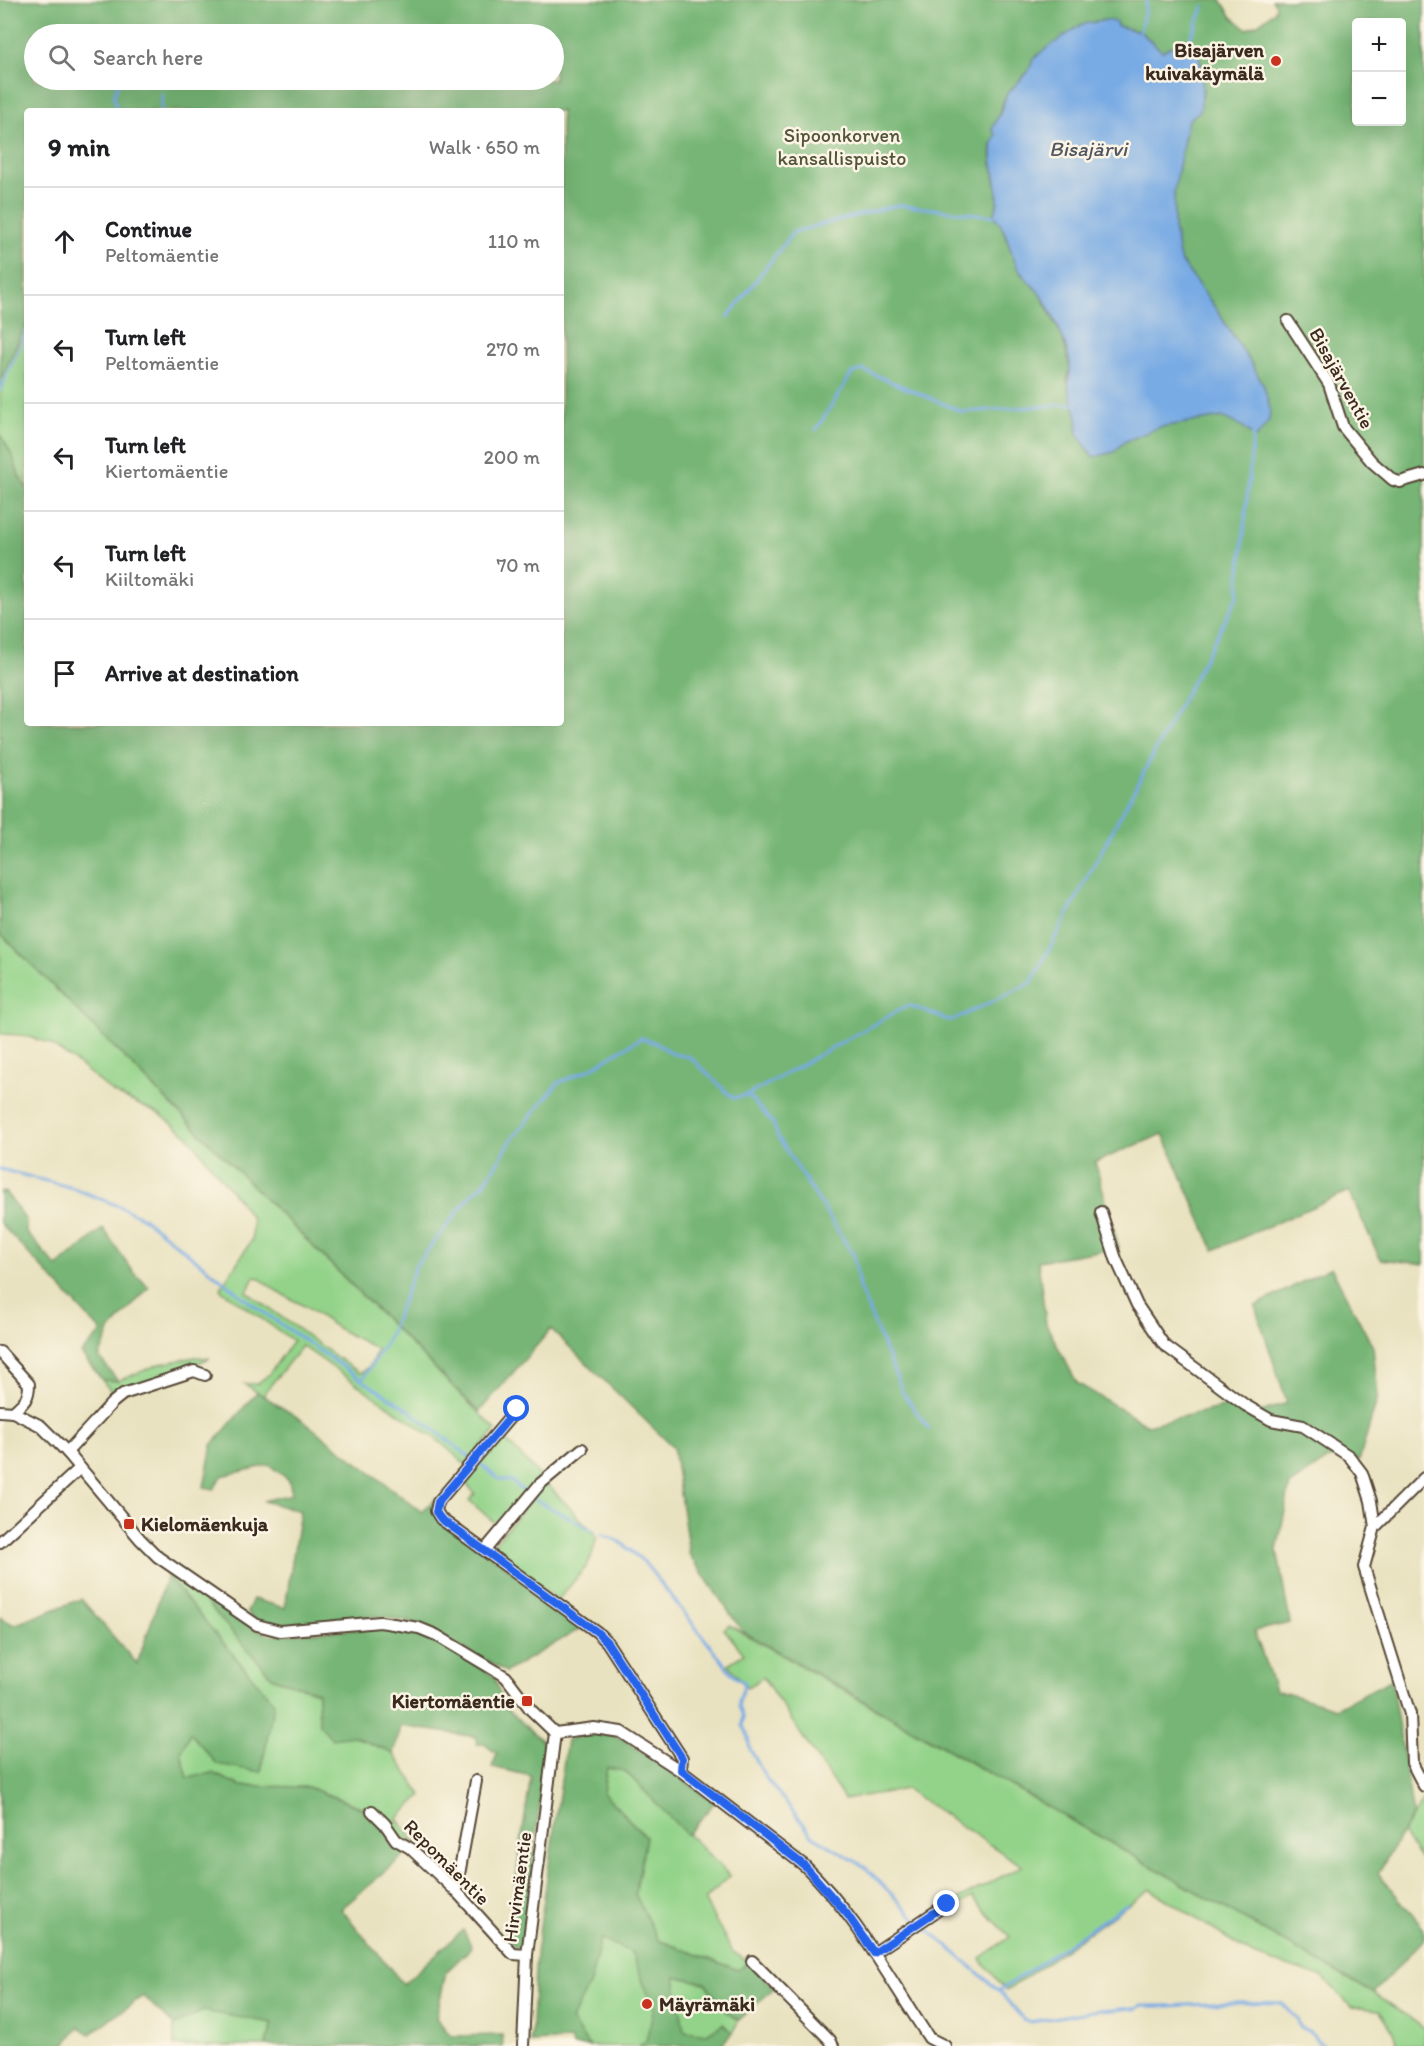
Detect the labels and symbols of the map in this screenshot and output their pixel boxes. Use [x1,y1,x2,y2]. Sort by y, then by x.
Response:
place label: Bisajärven kuivakäymälä [1145,38,1265,86]
marker: Bisajärven kuivakäymälä [1269,54,1283,68]
park label: Sipoonkorven kansallispuisto [778,123,907,170]
water label: Bisajärvi [1049,136,1130,161]
street label: Bisajärventie [1304,323,1380,433]
route start [503,1395,529,1421]
place label: Kielomäenkuja [141,1512,269,1537]
marker: Kielomäenkuja [122,1517,136,1531]
place label: Kiertomäentie [392,1689,515,1713]
marker: Kiertomäentie [520,1694,534,1708]
street label: Repomäentie [399,1814,495,1910]
street label: Hirvimäentie [497,1830,537,1944]
route end [933,1890,959,1916]
place label: Mäyrämäki [659,1992,755,2017]
marker: Mäyrämäki [640,1997,654,2011]

